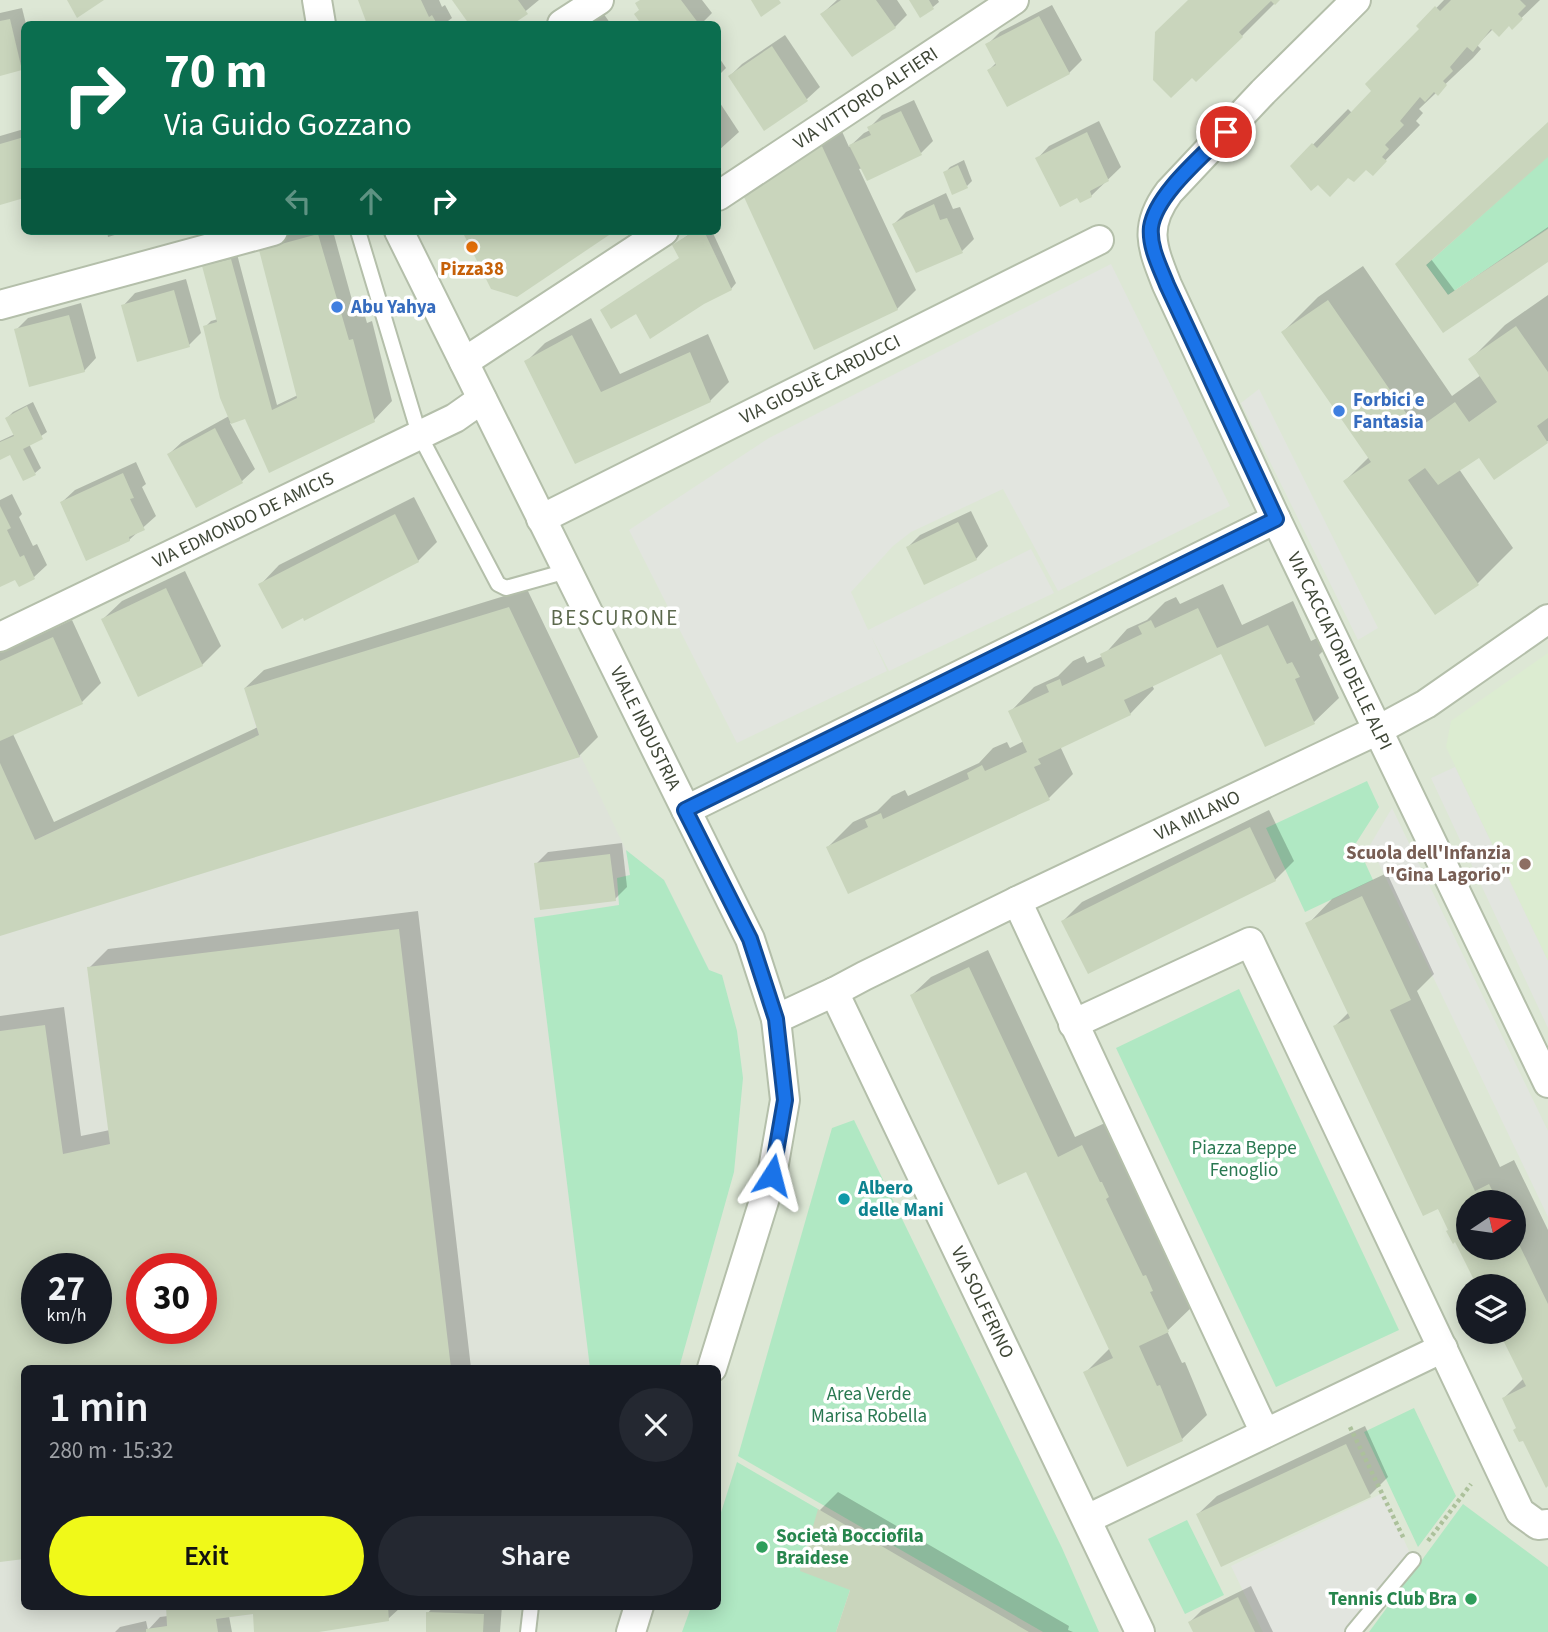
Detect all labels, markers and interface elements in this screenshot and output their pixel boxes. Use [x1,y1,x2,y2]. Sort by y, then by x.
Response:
text: 70 m [164,37,268,107]
street label: VIA VITTORIO ALFIERI [788,41,943,156]
icon: right [49,49,140,140]
text: Via Guido Gozzano [164,102,412,148]
pin [1196,102,1256,162]
icon: arrive [1207,113,1245,151]
icon: left [279,182,317,220]
icon: ahead [352,182,390,220]
icon: right [425,182,463,220]
marker: Pizza38 [464,239,480,255]
place label: Pizza38 [440,256,504,283]
place label: Abu Yahya [350,294,436,321]
marker: Abu Yahya [329,299,345,315]
street label: VIA GIOSUÈ CARDUCCI [735,328,905,431]
place label: Forbici e Fantasia [1353,387,1425,436]
marker: Forbici e Fantasia [1331,403,1347,419]
street label: VIA EDMONDO DE AMICIS [148,465,338,575]
street label: VIA CACCIATORI DELLE ALPI [1280,548,1399,754]
district label: BESCURONE [551,603,679,633]
street label: VIALE INDUSTRIA [603,662,688,795]
street label: VIA MILANO [1150,784,1245,848]
place label: Scuola dell'Infanzia "Gina Lagorio" [1346,840,1511,889]
marker: Scuola dell'Infanzia "Gina Lagorio" [1517,856,1533,872]
park label: Piazza Beppe Fenoglio [1191,1135,1297,1184]
position arrow [735,1138,809,1212]
place label: Albero delle Mani [857,1175,944,1224]
north arrow [1456,1190,1526,1260]
map controls [1456,1190,1526,1344]
marker: Albero delle Mani [836,1191,852,1207]
street label: VIA SOLFERINO [944,1242,1021,1363]
speed limit sign: 30 [126,1253,217,1344]
text: 27 [48,1264,85,1314]
button: layers [1456,1274,1526,1344]
text: km/h [47,1303,86,1328]
text: 1 min [49,1378,149,1438]
park label: Area Verde Marisa Robella [811,1381,927,1430]
button: close [619,1388,693,1462]
text: 280 m · 15:32 [49,1434,173,1467]
button: Exit [49,1516,364,1596]
button: Share [378,1516,693,1596]
place label: Società Bocciofila Braidese [776,1523,924,1572]
marker: Società Bocciofila Braidese [754,1539,770,1555]
place label: Tennis Club Bra [1328,1586,1457,1613]
marker: Tennis Club Bra [1463,1591,1479,1607]

